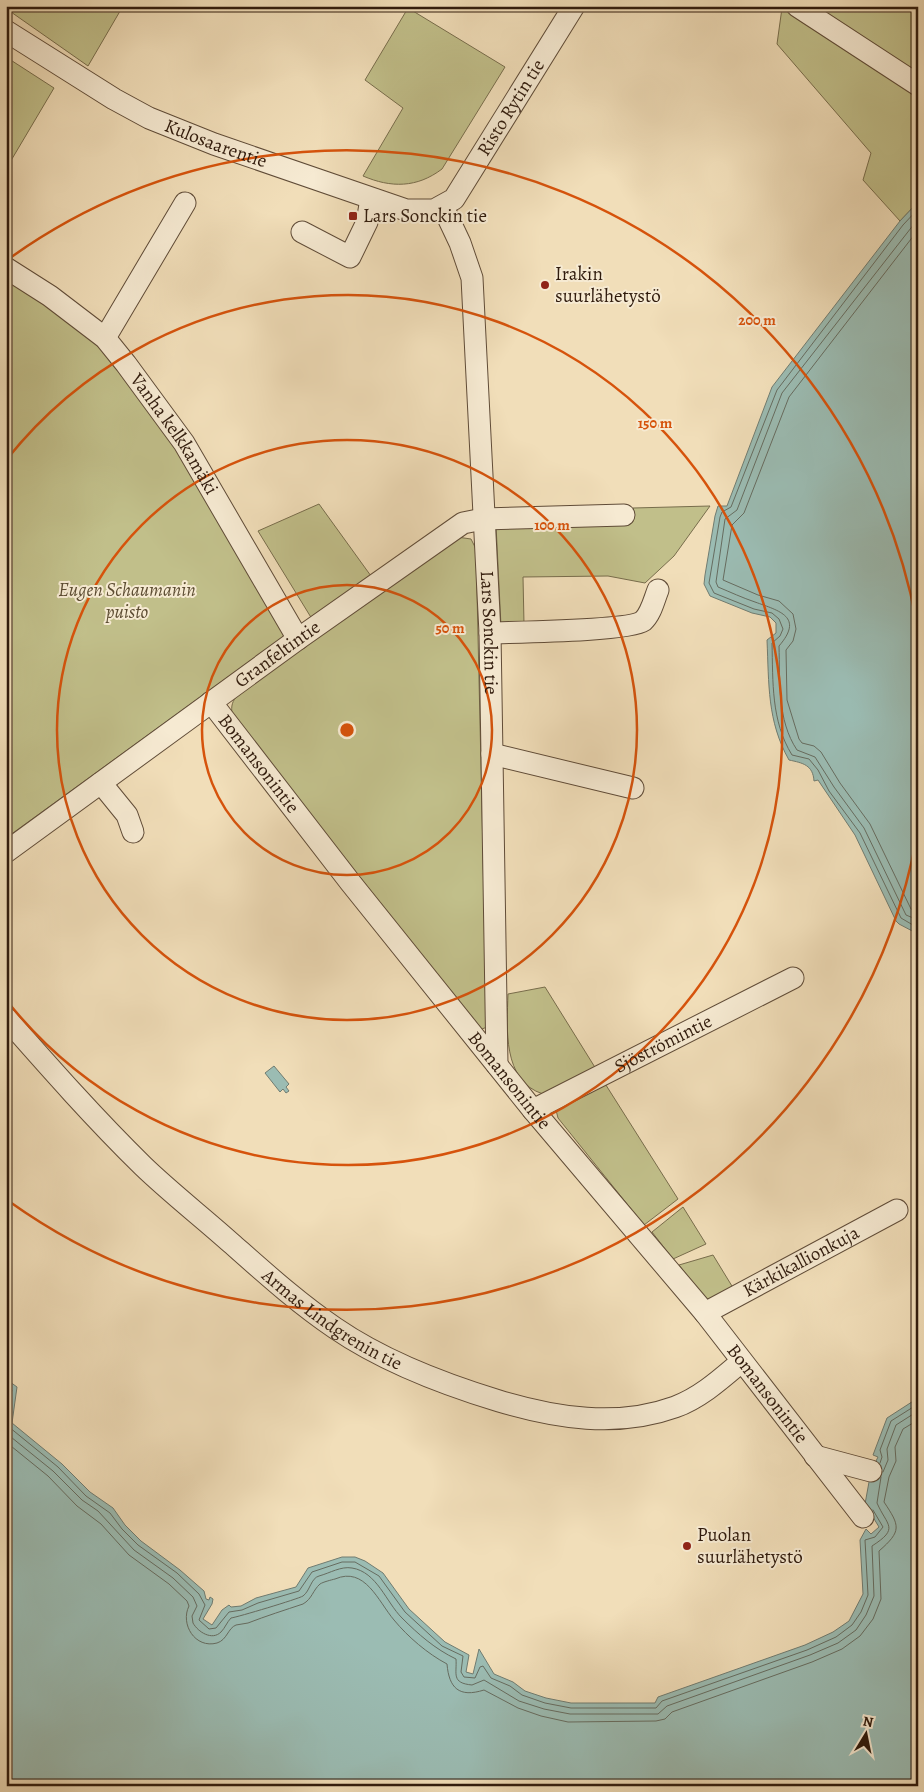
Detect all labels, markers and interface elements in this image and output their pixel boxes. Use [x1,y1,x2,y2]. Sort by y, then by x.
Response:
street label: Risto Rytin tie [471,54,551,161]
street label: Kulosaarentie [161,113,271,174]
place label: Lars Sonckin tie [363,203,487,229]
marker: Lars Sonckin tie [347,210,359,222]
place label: Irakin suurlähetystö [555,261,661,309]
marker: Irakin suurlähetystö [539,279,551,291]
text: 200 m [738,310,776,330]
street label: Vanha kelkkamäki [124,367,224,500]
text: 150 m [638,413,673,433]
text: 100 m [534,515,570,535]
street label: Lars Sonckin tie [474,570,504,695]
park label: Eugen Schaumanin puisto [58,577,196,625]
street label: Granfeltintie [229,614,326,694]
text: 50 m [435,618,465,638]
street label: Bomansonintie [212,709,305,819]
centre of rings [338,721,356,739]
street label: Sjöströmintie [610,1008,716,1080]
street label: Bomansonintie [462,1026,557,1135]
street label: Kärkikallionkuja [738,1220,864,1303]
street label: Armas Lindgrenin tie [255,1262,406,1376]
street label: Bomansonintie [721,1339,814,1449]
place label: Puolan suurlähetystö [697,1522,803,1570]
marker: Puolan suurlähetystö [681,1540,693,1552]
north arrow [842,1710,892,1760]
text: N [861,1711,875,1732]

